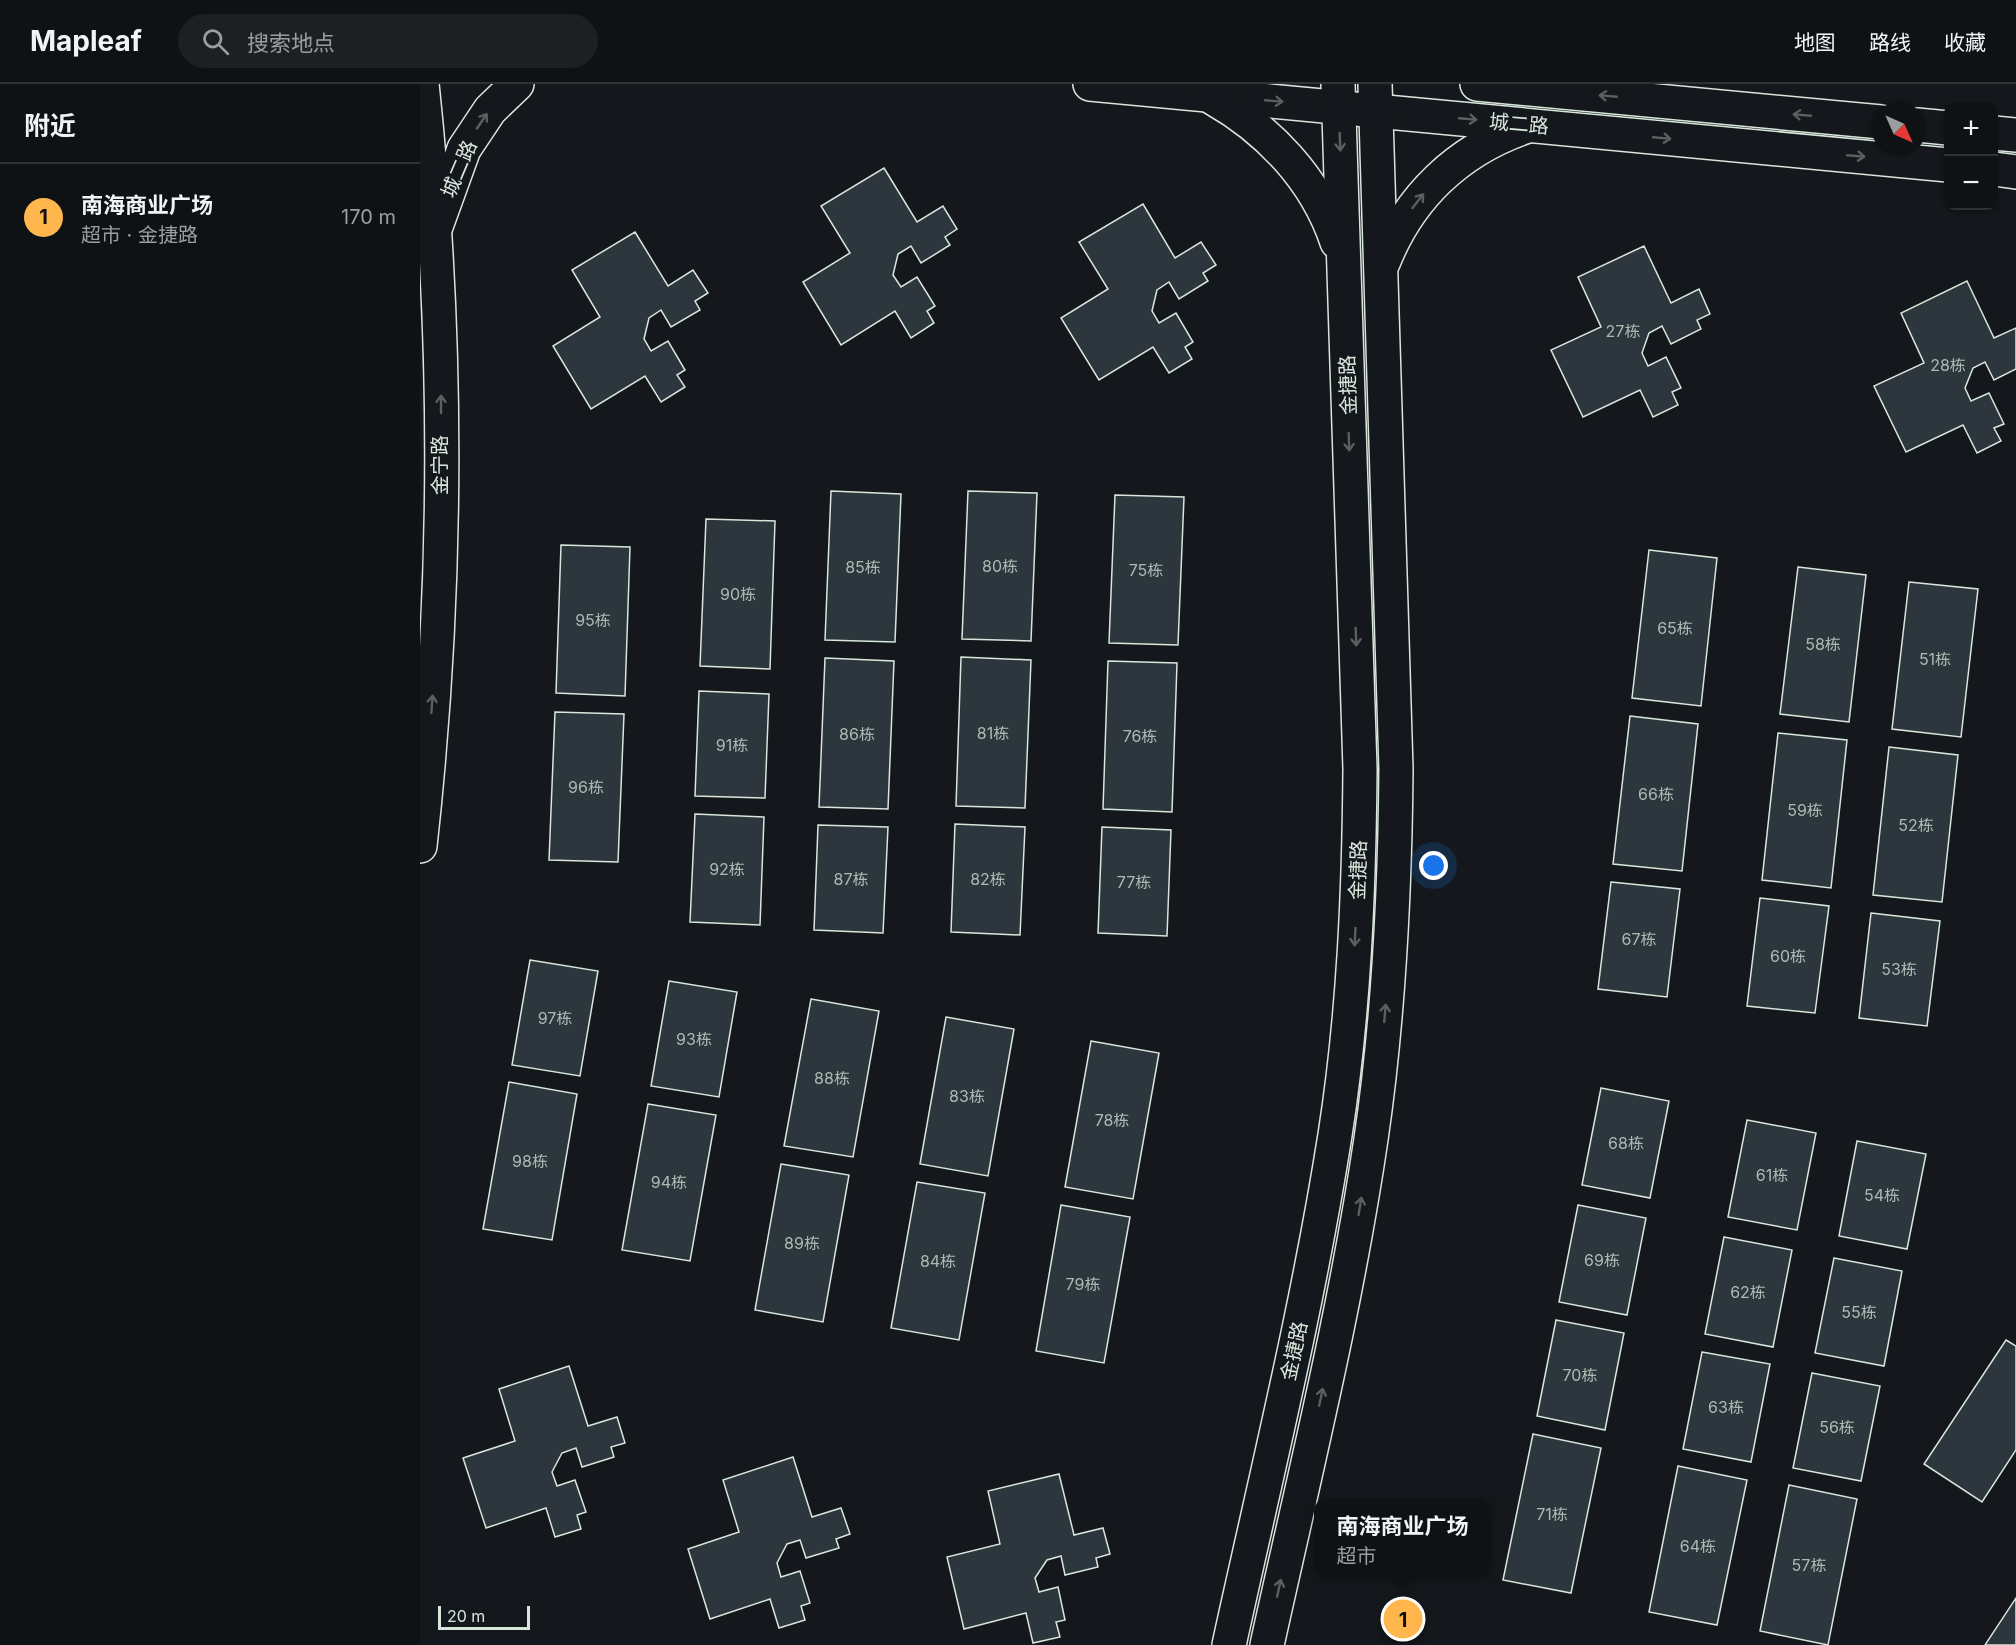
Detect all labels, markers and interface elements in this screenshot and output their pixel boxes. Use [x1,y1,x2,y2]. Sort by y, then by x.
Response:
search box [178,14,598,68]
text: Mapleaf [30,24,142,58]
icon: search [199,25,232,58]
text: 搜索地点 [247,30,335,56]
text: 地图 [1794,30,1836,55]
text: 路线 [1869,30,1911,55]
text: 收藏 [1944,30,1986,55]
one-way arrow [1598,90,1618,101]
one-way arrow [1263,96,1283,107]
north arrow [1872,102,1926,156]
map controls [1944,102,1998,210]
button: + [1944,102,1998,156]
street label: 城二路 [1488,109,1550,139]
one-way arrow [1792,109,1812,120]
text: 附近 [24,110,76,141]
one-way arrow [477,113,489,130]
one-way arrow [1457,114,1477,125]
one-way arrow [1335,132,1346,152]
one-way arrow [1652,133,1671,144]
street label: 城二路 [436,137,482,201]
one-way arrow [1846,151,1866,162]
button: − [1944,156,1998,210]
text: 南海商业广场 [81,192,213,218]
one-way arrow [1412,193,1424,209]
text: 1 [39,205,48,229]
text: 170 m [341,205,396,229]
text: 超市 · 金捷路 [81,223,198,247]
house number: 27栋 [1606,321,1640,341]
street label: 金捷路 [1335,355,1361,415]
house number: 28栋 [1930,355,1966,375]
one-way arrow [435,395,447,415]
one-way arrow [1344,432,1355,452]
street label: 金宁路 [428,435,452,495]
house number: 80栋 [982,556,1018,576]
house number: 85栋 [845,557,881,577]
house number: 75栋 [1129,560,1163,580]
house number: 90栋 [720,584,756,604]
house number: 95栋 [575,610,611,630]
house number: 65栋 [1657,618,1693,638]
one-way arrow [1350,627,1361,647]
house number: 58栋 [1805,634,1841,654]
house number: 51栋 [1919,649,1951,669]
one-way arrow [427,694,438,714]
house number: 81栋 [977,723,1009,743]
house number: 86栋 [839,724,875,744]
house number: 76栋 [1123,726,1157,746]
house number: 91栋 [716,735,748,755]
house number: 96栋 [568,777,604,797]
house number: 66栋 [1638,784,1674,804]
house number: 59栋 [1787,800,1823,820]
house number: 52栋 [1898,815,1934,835]
street label: 金捷路 [1345,840,1371,900]
your location [1419,851,1448,880]
house number: 92栋 [709,859,745,879]
house number: 87栋 [834,869,868,889]
house number: 82栋 [970,869,1006,889]
house number: 77栋 [1117,872,1151,892]
one-way arrow [1349,927,1360,947]
house number: 67栋 [1622,929,1656,949]
house number: 60栋 [1770,946,1806,966]
house number: 53栋 [1881,959,1917,979]
one-way arrow [1380,1004,1391,1024]
house number: 97栋 [538,1008,572,1028]
house number: 93栋 [676,1029,712,1049]
house number: 88栋 [814,1068,850,1088]
house number: 83栋 [949,1086,985,1106]
house number: 78栋 [1095,1110,1129,1130]
house number: 68栋 [1608,1133,1644,1153]
house number: 98栋 [512,1151,548,1171]
house number: 61栋 [1756,1165,1788,1185]
house number: 94栋 [651,1172,687,1192]
house number: 54栋 [1864,1185,1900,1205]
one-way arrow [1355,1197,1366,1217]
house number: 89栋 [784,1233,820,1253]
house number: 69栋 [1584,1250,1620,1270]
house number: 84栋 [920,1251,956,1271]
house number: 79栋 [1066,1274,1100,1294]
house number: 62栋 [1730,1282,1766,1302]
house number: 55栋 [1841,1302,1877,1322]
street label: 金捷路 [1276,1319,1312,1383]
house number: 70栋 [1563,1365,1597,1385]
one-way arrow [1316,1388,1327,1408]
house number: 63栋 [1708,1397,1744,1417]
house number: 56栋 [1819,1417,1855,1437]
popup [1314,1499,1491,1577]
house number: 71栋 [1536,1504,1568,1524]
text: 南海商业广场 [1336,1513,1469,1539]
house number: 64栋 [1680,1536,1716,1556]
text: 超市 [1336,1544,1376,1568]
house number: 57栋 [1792,1555,1826,1575]
one-way arrow [1274,1579,1286,1598]
pin: 1 [1384,1596,1422,1642]
scale bar [438,1603,530,1630]
text: 20 m [447,1606,485,1626]

